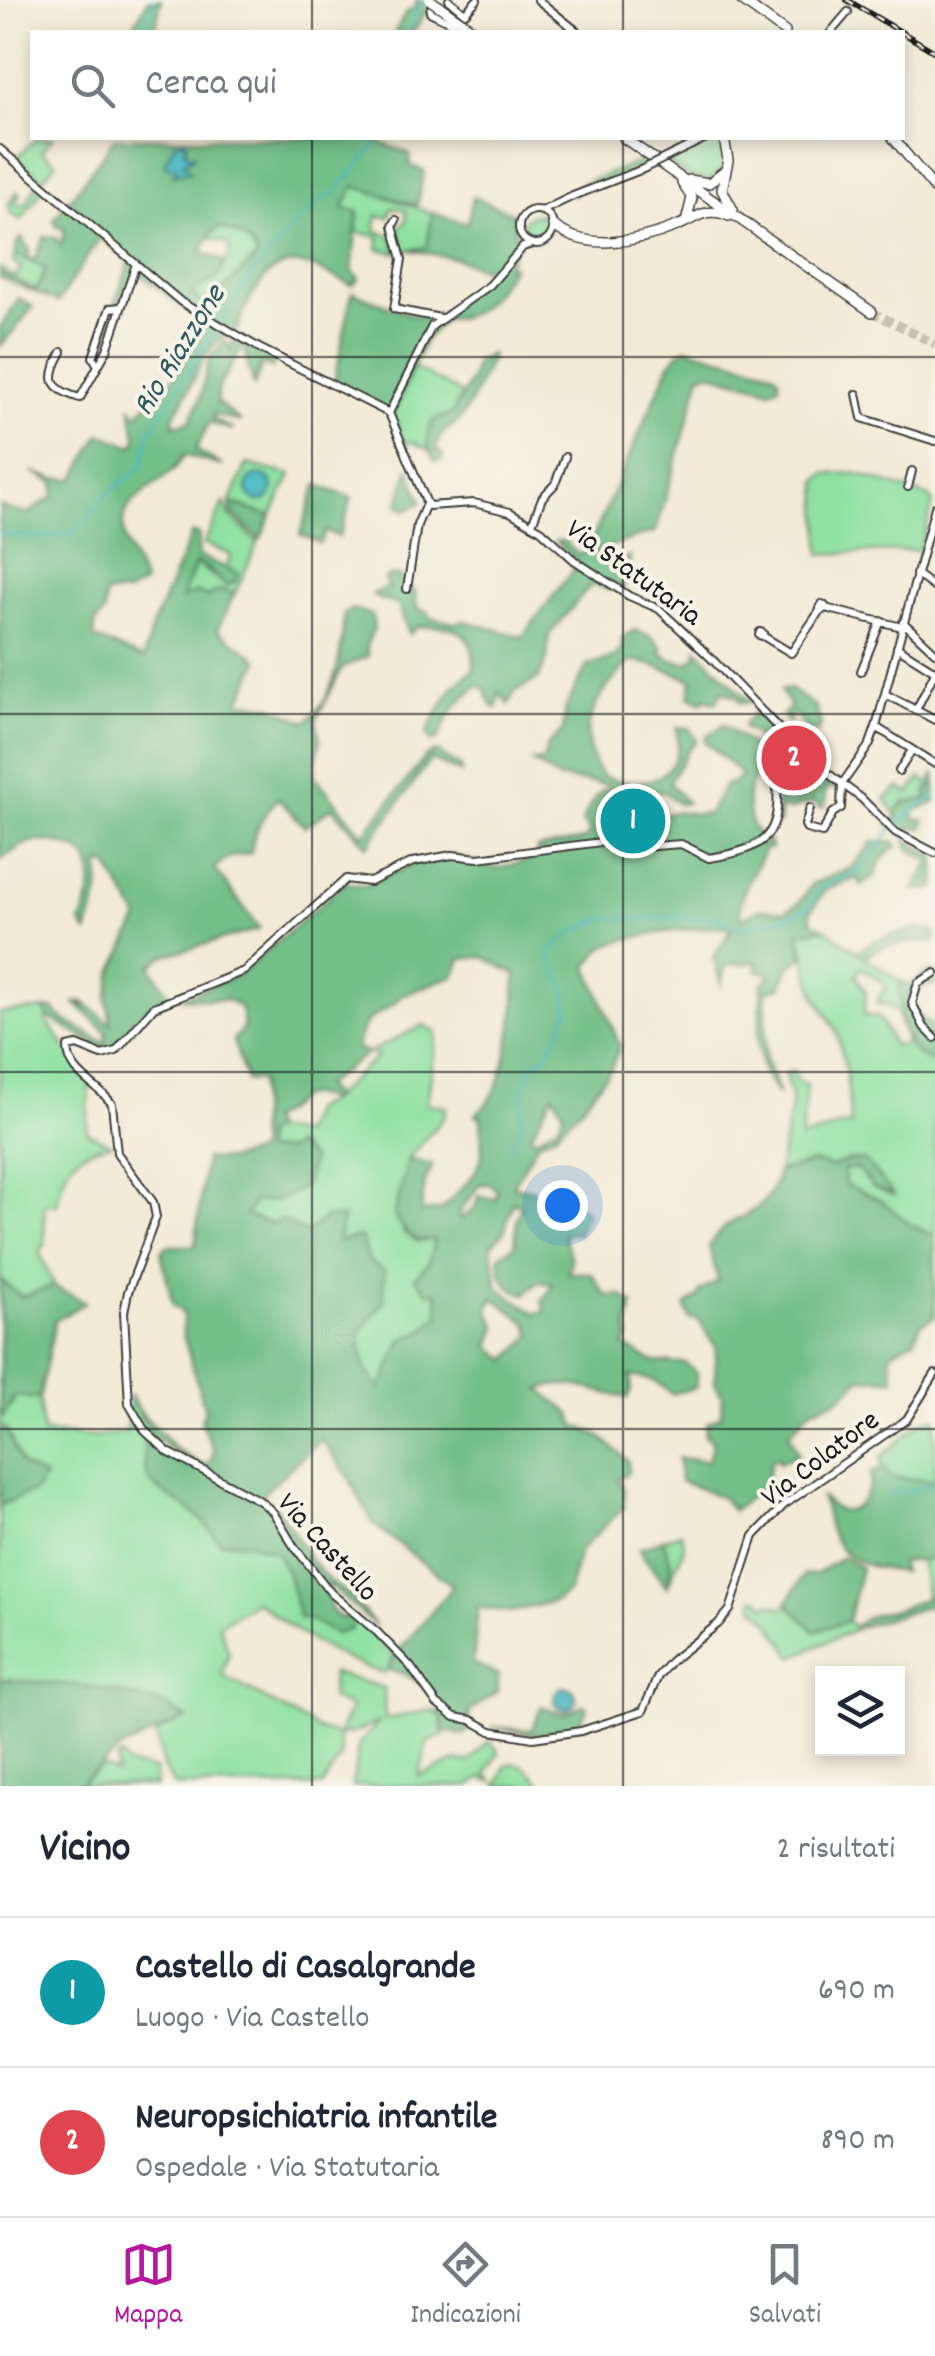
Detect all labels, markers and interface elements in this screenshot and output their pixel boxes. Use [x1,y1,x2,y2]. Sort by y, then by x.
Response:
search box [30,30,905,140]
icon: search [65,58,120,113]
text: Cerca qui [145,58,277,113]
water label: Rio Riazzone [123,276,241,426]
street label: Via Statutaria [555,510,710,639]
pin: 2 [762,720,826,796]
pin: 1 [600,784,666,858]
your location [537,1180,588,1231]
street label: Via Colatore [753,1402,890,1520]
street label: Via Castello [265,1485,387,1613]
map controls [815,1666,905,1756]
button: layers [815,1666,905,1756]
text: Vicino [40,1821,131,1881]
text: 2 risultati [777,1828,895,1874]
text: Castello di Casalgrande [135,1942,476,1997]
text: 1 [69,1969,76,2015]
text: 690 m [818,1969,895,2015]
text: Luogo · Via Castello [135,1997,370,2043]
text: Neuropsichiatria infantile [135,2092,497,2147]
text: 2 [66,2119,79,2165]
text: 890 m [821,2119,895,2165]
text: Ospedale · Via Statutaria [135,2147,439,2193]
tab: Mappa [114,2237,182,2337]
tab: Indicazioni [410,2237,521,2337]
tab: Salvati [749,2237,821,2337]

